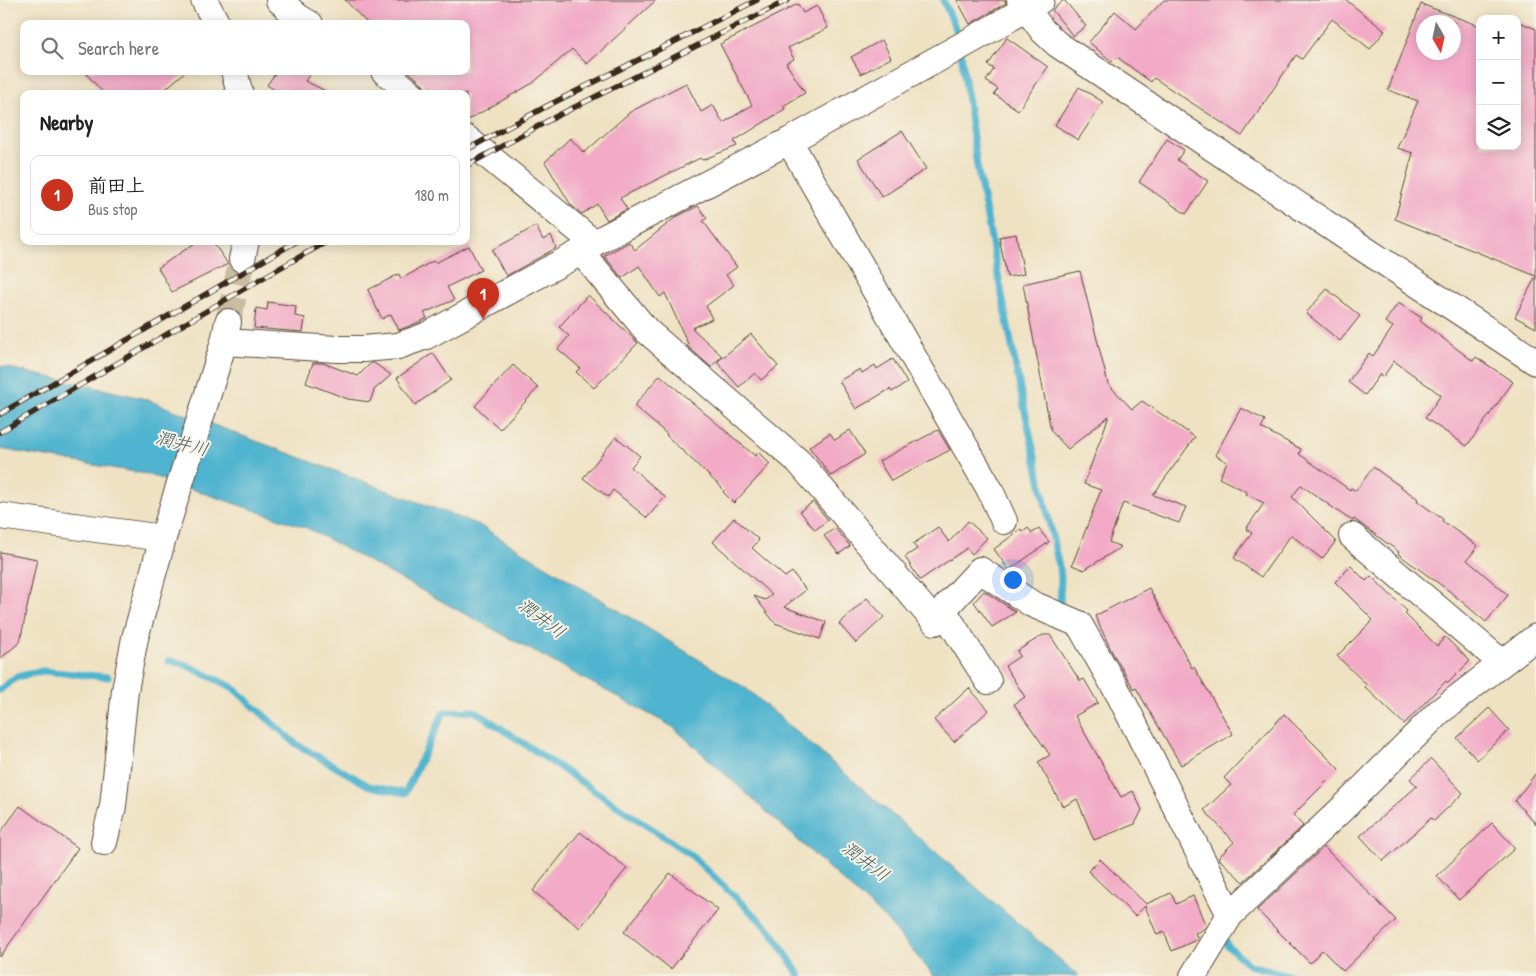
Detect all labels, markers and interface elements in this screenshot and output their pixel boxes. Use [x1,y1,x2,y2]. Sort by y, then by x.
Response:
north arrow [1416,15,1461,60]
map controls [1476,15,1521,150]
button: + [1476,15,1521,60]
search box [20,20,470,75]
icon: search [38,34,66,62]
text: Search here [78,35,159,61]
button: − [1476,60,1521,105]
button: layers [1476,105,1521,150]
text: Nearby [40,108,93,137]
text: 前田上 [88,172,145,198]
text: 1 [54,184,60,206]
text: 180 m [415,184,449,206]
text: Bus stop [88,198,137,220]
pin: 1 [467,278,499,319]
water label: 潤井川 [153,424,211,462]
your location [1000,567,1026,593]
water label: 潤井川 [513,592,571,644]
water label: 潤井川 [837,835,895,887]

